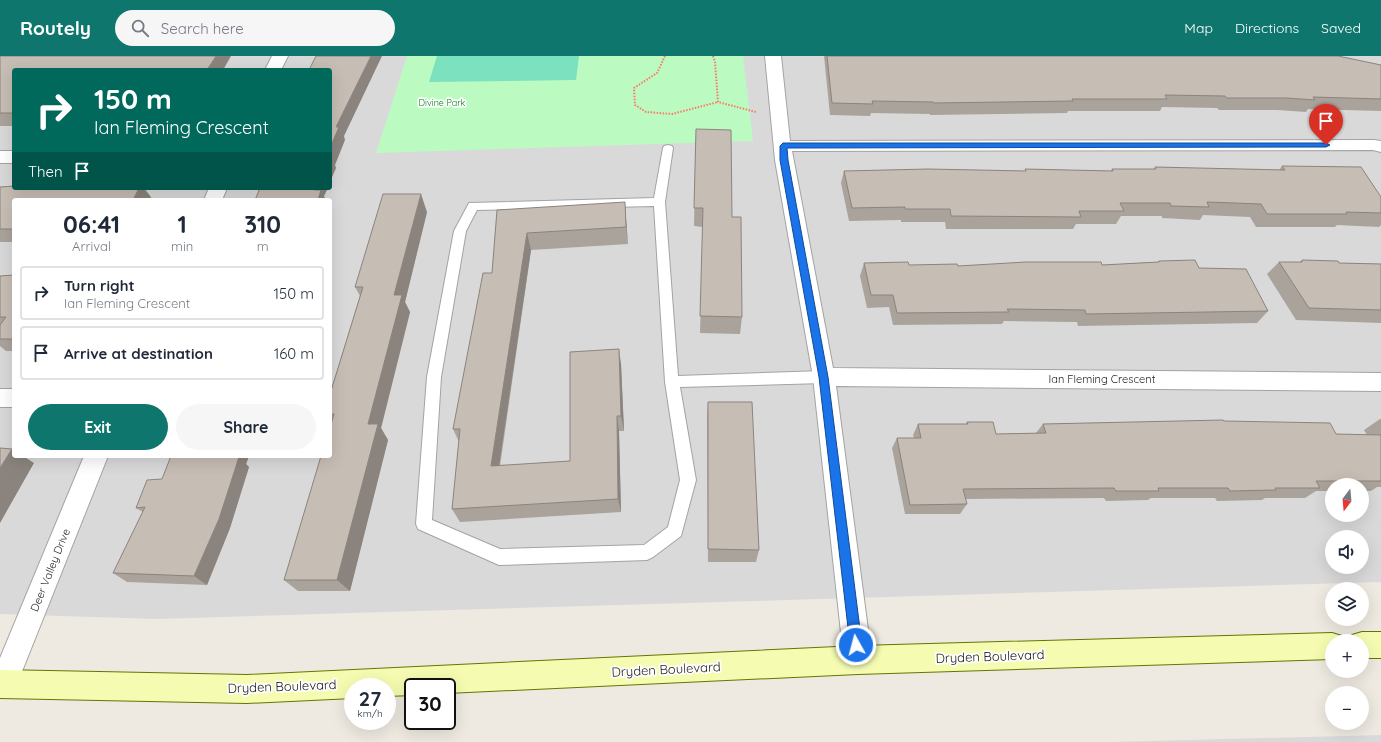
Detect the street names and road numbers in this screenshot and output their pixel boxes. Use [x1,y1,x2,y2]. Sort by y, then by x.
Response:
street label: Ian Fleming Crescent [1049,372,1156,386]
street label: Deer Valley Drive [27,526,73,614]
street label: Dryden Boulevard [935,646,1045,666]
street label: Dryden Boulevard [611,658,721,680]
street label: Dryden Boulevard [227,676,337,696]

